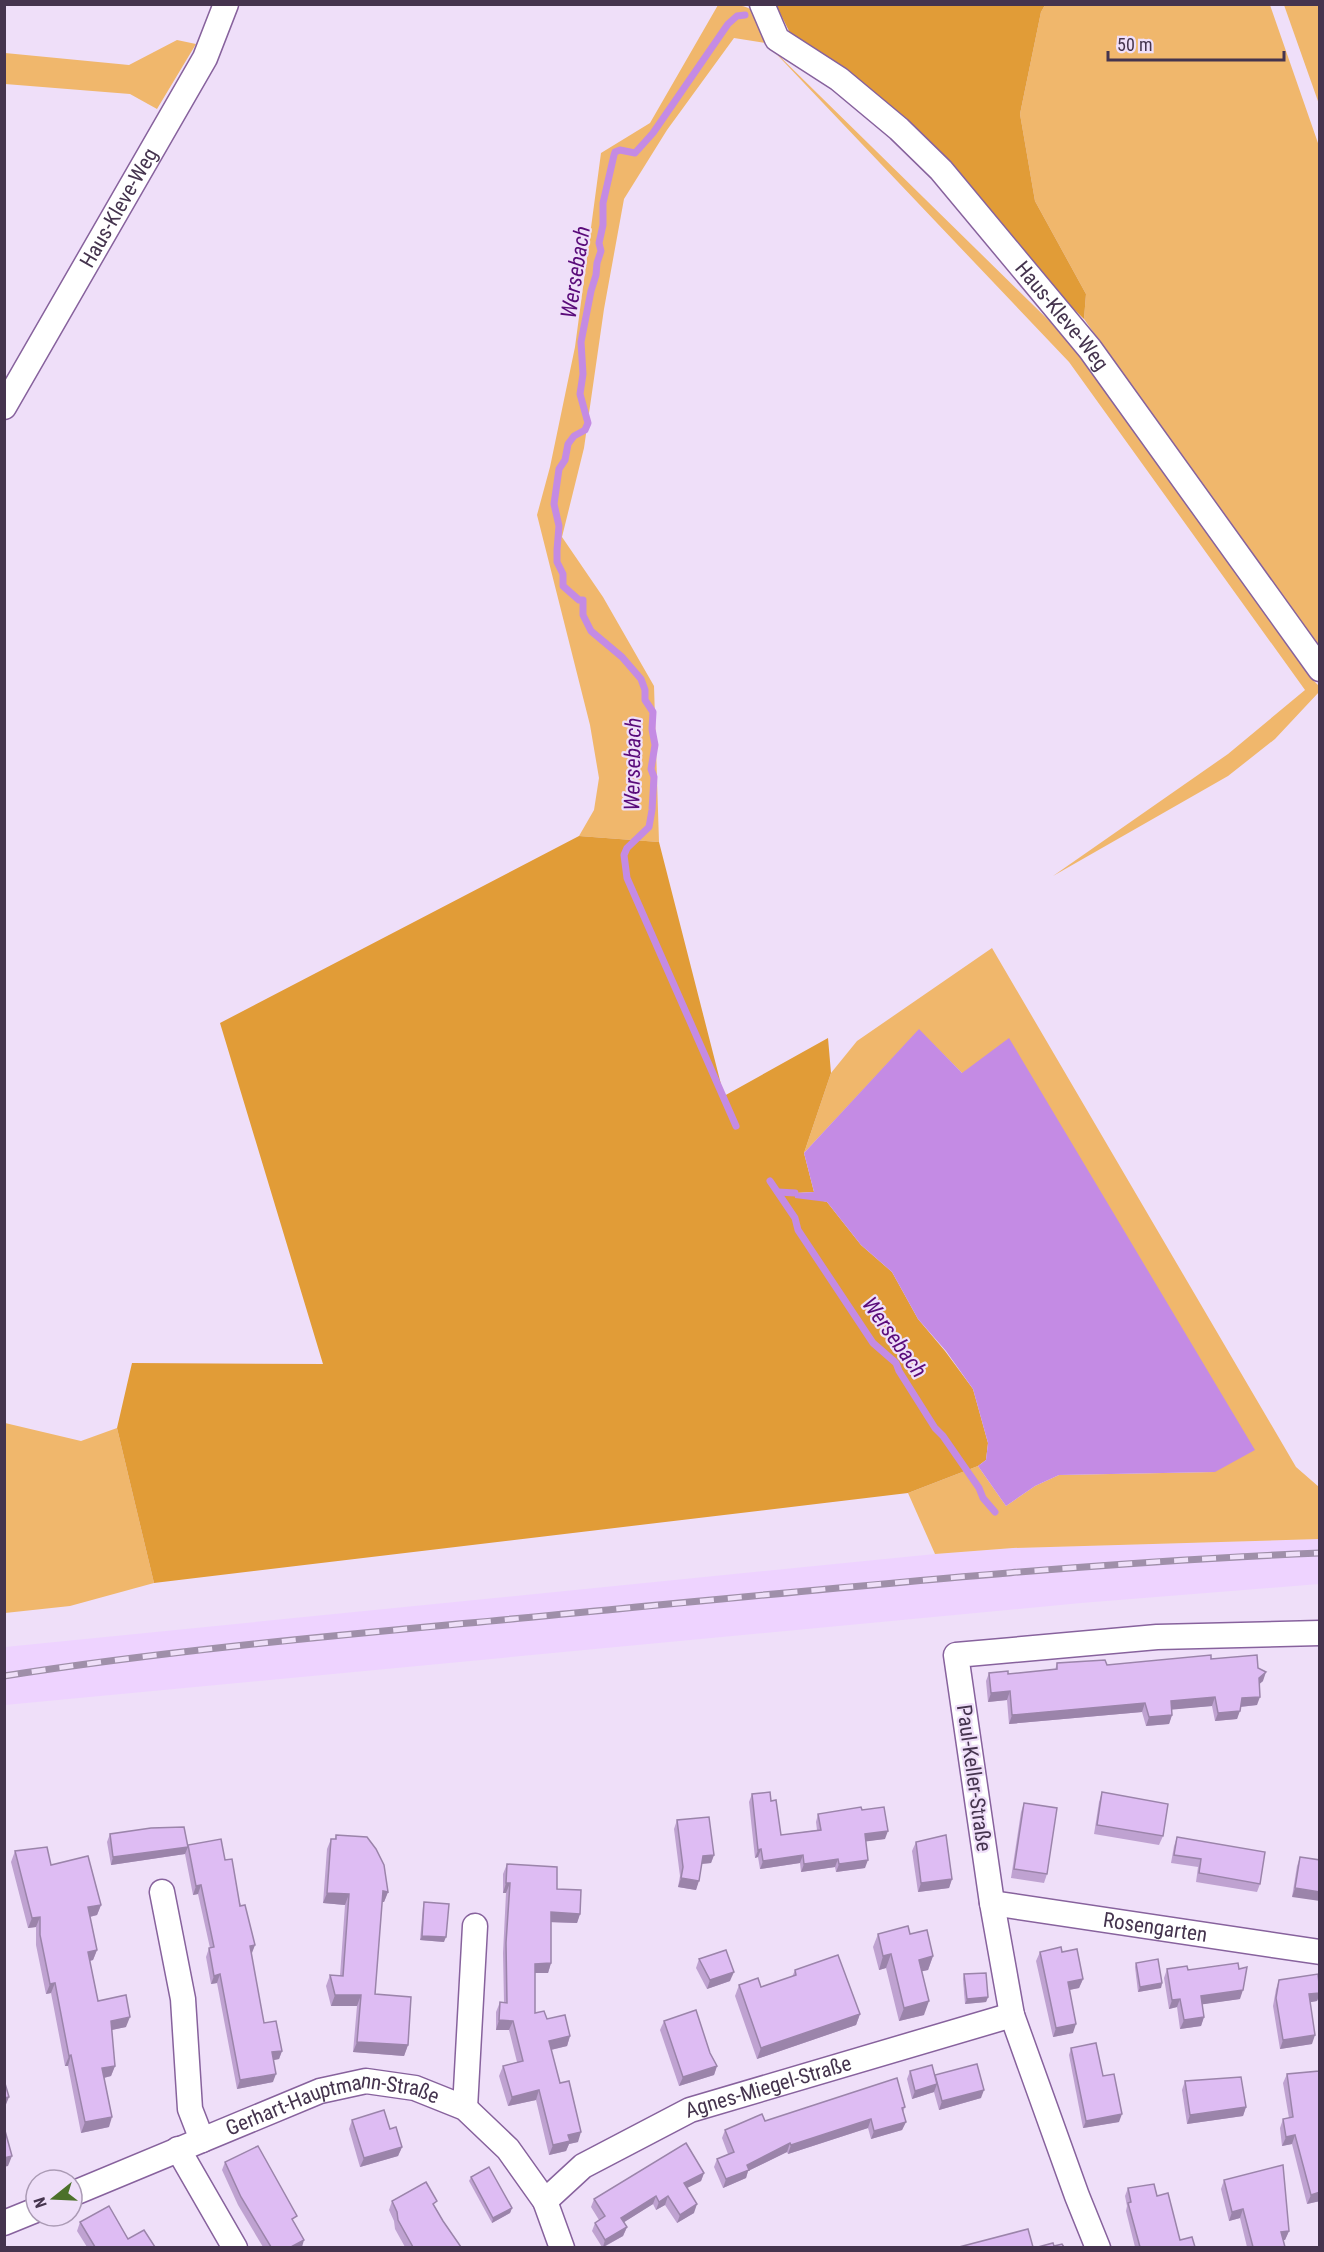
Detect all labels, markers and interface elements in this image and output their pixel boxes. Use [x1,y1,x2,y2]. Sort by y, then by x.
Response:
scale bar [1108,24,1284,62]
text: 50 m [1117,34,1152,55]
street label: Haus-Kleve-Weg [75,144,163,272]
water label: Wersebach [556,224,595,320]
street label: Haus-Kleve-Weg [1010,256,1113,375]
water label: Wersebach [619,717,646,811]
water label: Wersebach [857,1292,932,1382]
street label: Paul-Keller-Straße [952,1703,996,1853]
street label: Rosengarten [1102,1908,1209,1947]
street label: Agnes-Miegel-Straße [682,2051,854,2123]
street label: Gerhart-Hauptmann-Straße [222,2068,443,2141]
north arrow [24,2168,84,2228]
text: N [30,2195,51,2210]

